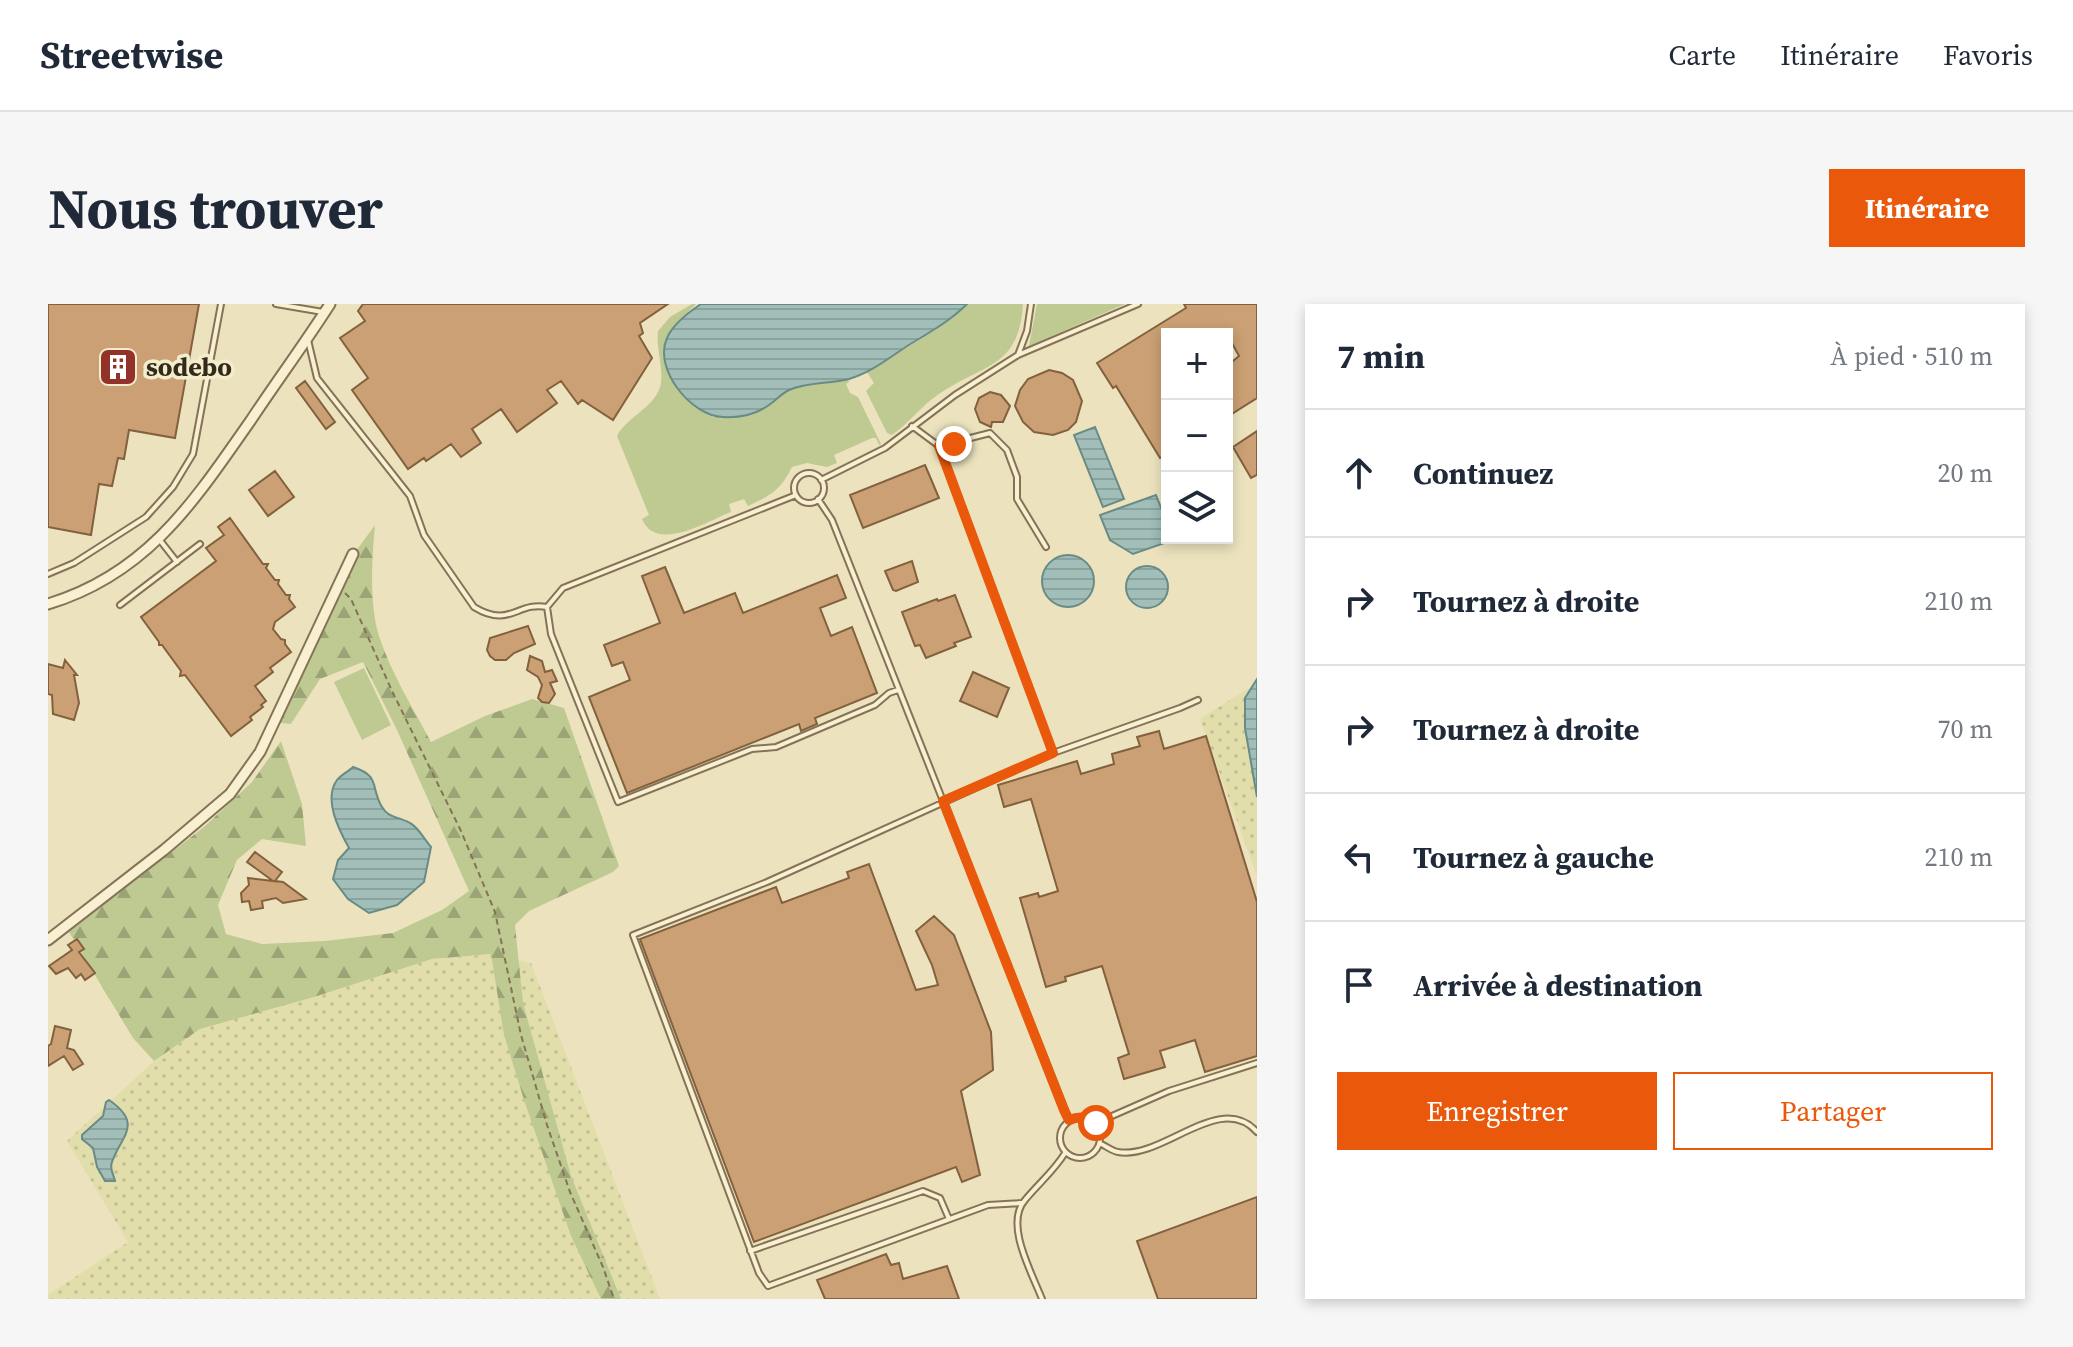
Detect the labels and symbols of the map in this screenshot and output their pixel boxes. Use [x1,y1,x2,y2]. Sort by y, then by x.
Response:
building icon: sodebo [97,346,139,388]
place label: sodebo [146,349,232,385]
route end [936,426,972,462]
route start [1078,1105,1114,1141]

